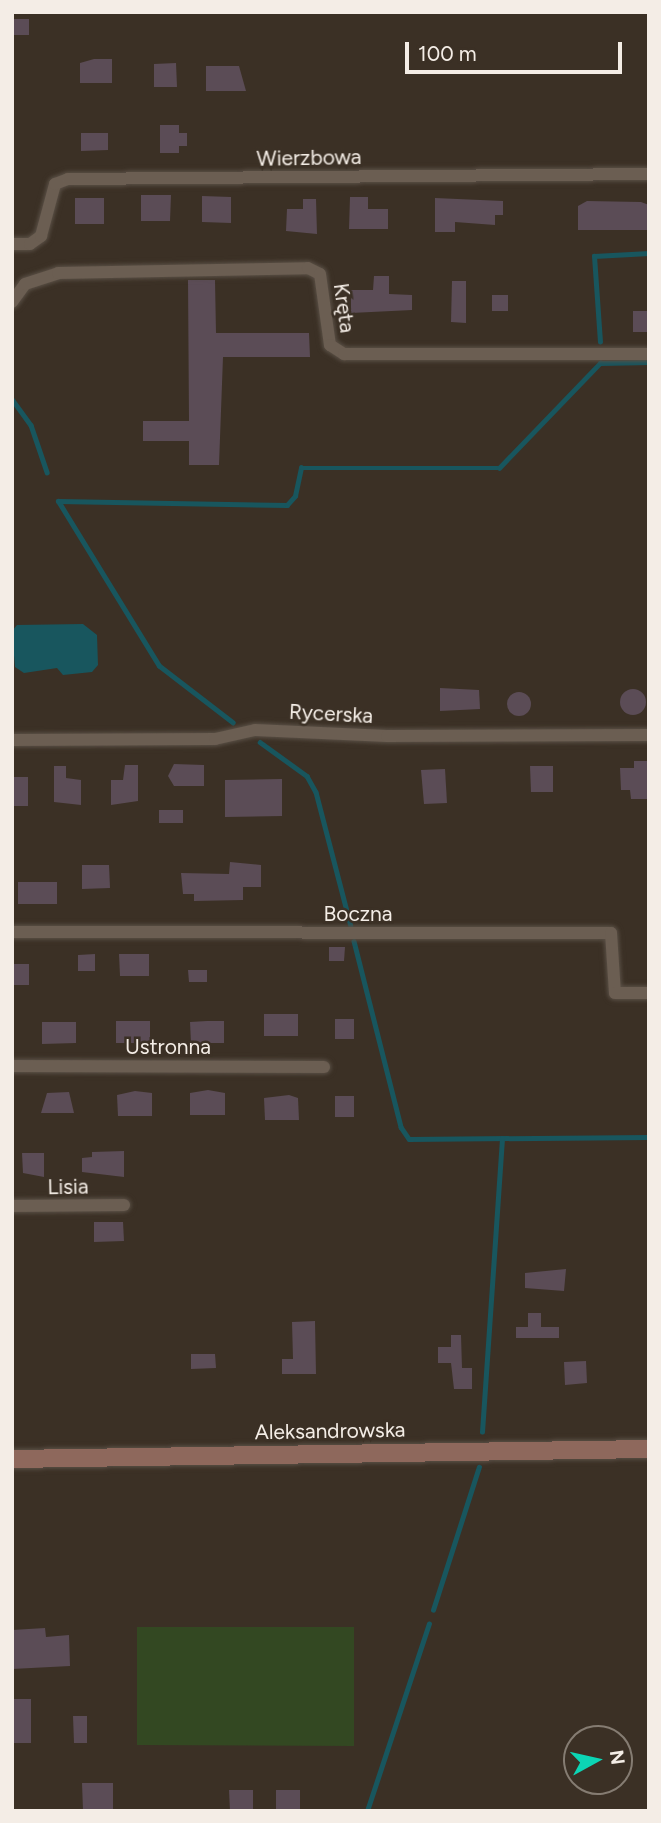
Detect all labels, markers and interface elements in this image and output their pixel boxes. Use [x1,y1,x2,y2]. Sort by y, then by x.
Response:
scale bar [409,28,626,72]
text: 100 m [418,41,477,66]
street label: Wierzbowa [256,144,362,172]
street label: Kręta [328,282,360,334]
street label: Rycerska [288,699,374,729]
street label: Boczna [323,901,393,927]
street label: Ustronna [125,1034,211,1060]
street label: Lisia [47,1174,89,1200]
street label: Aleksandrowska [254,1417,406,1445]
north arrow [563,1725,633,1795]
text: N [605,1748,630,1766]

